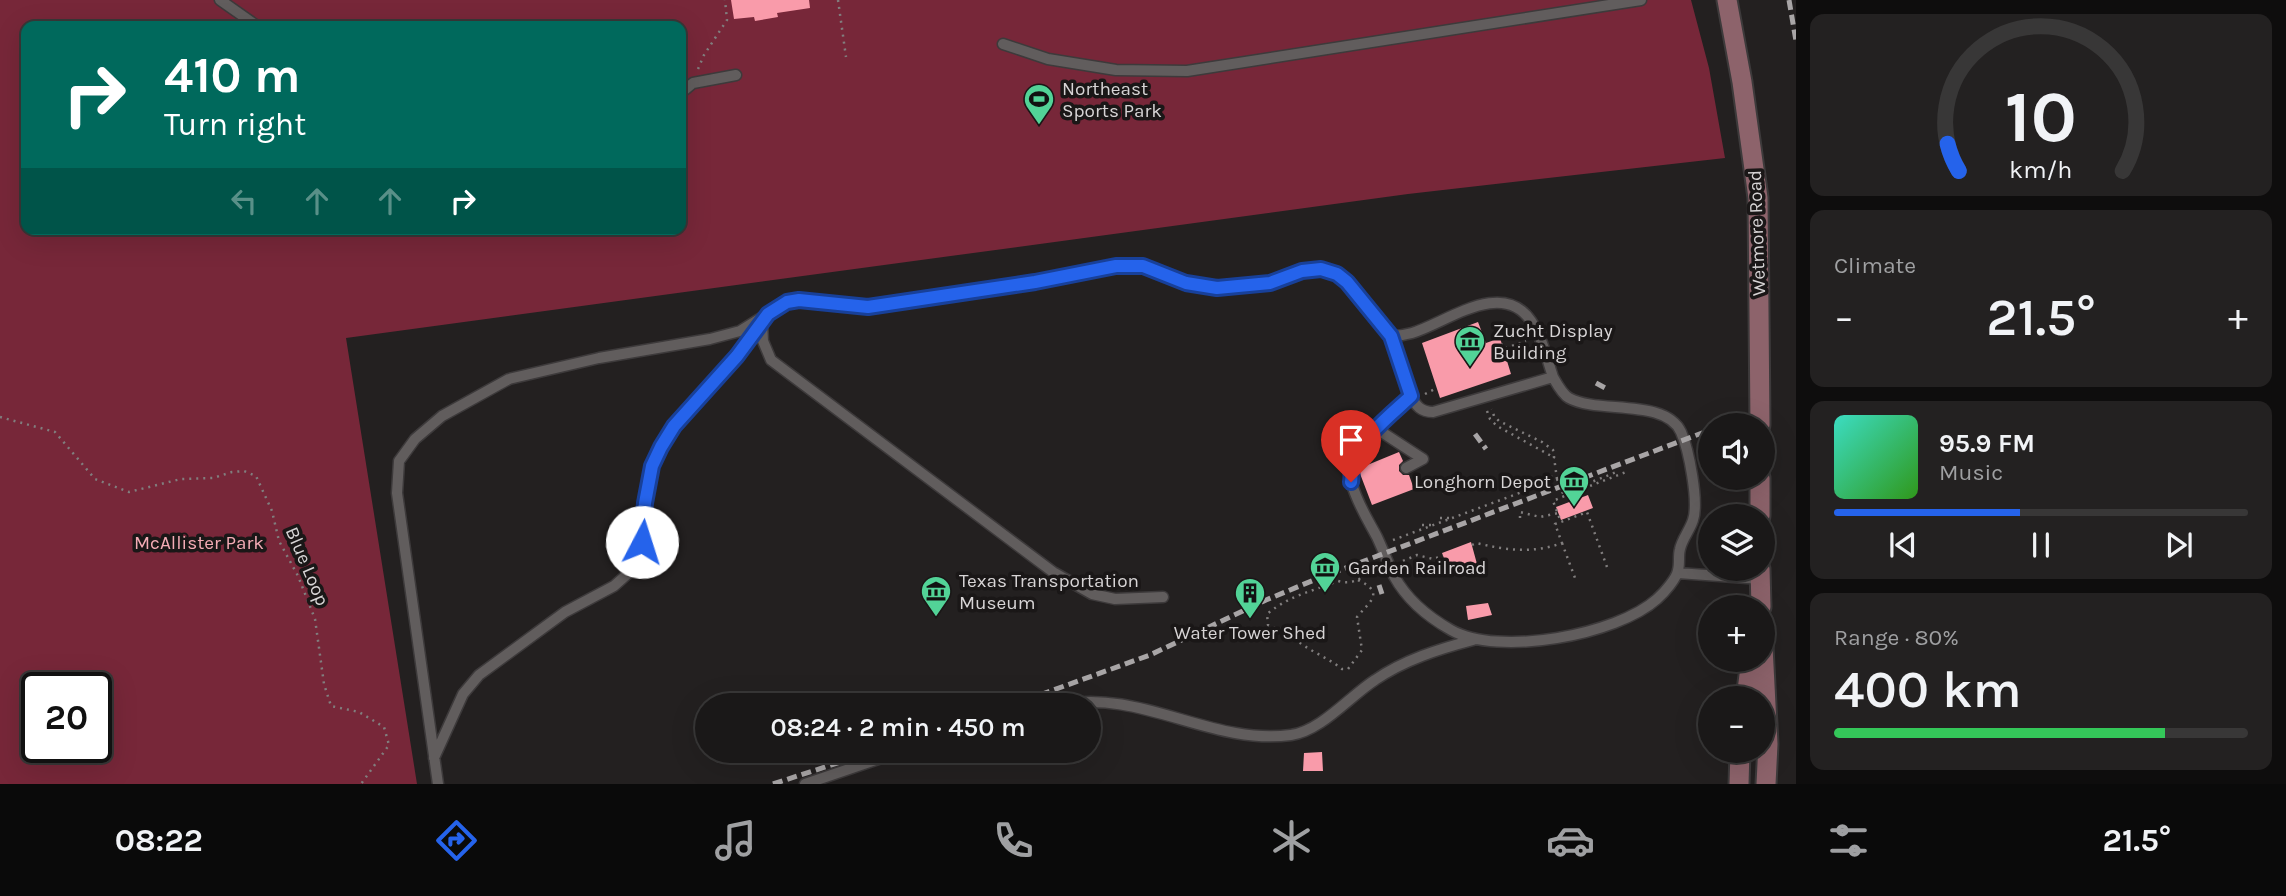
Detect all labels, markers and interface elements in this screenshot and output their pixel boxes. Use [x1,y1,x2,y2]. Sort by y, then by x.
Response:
text: 410 m [164,47,301,104]
icon: right [49,49,140,140]
text: 10 [2005,74,2077,159]
place label: Northeast Sports Park [1062,78,1162,122]
sports icon: Northeast Sports Park [1022,82,1056,126]
text: Turn right [164,106,306,143]
text: km/h [2009,155,2073,184]
street label: Wetmore Road [1744,169,1770,296]
icon: left [225,182,263,220]
icon: ahead [298,182,336,220]
icon: ahead [371,182,409,220]
icon: right [444,182,482,220]
text: Climate [1834,252,1916,279]
text: 21.5° [1986,287,2096,348]
text: − [1834,295,1854,340]
text: + [2228,295,2248,340]
place label: Zucht Display Building [1493,320,1613,364]
museum icon: Zucht Display Building [1453,324,1487,368]
pin [1321,410,1381,482]
map controls [1698,413,1775,763]
button: sound [1698,413,1775,490]
icon: arrive [1332,421,1370,459]
text: 95.9 FM [1939,428,2035,459]
text: Music [1939,459,2003,486]
museum icon: Longhorn Depot [1557,464,1591,508]
place label: Longhorn Depot [1414,471,1551,493]
button: layers [1698,504,1775,581]
position arrow [605,505,679,579]
street label: Blue Loop [281,524,334,609]
icon: previous [1884,526,1922,564]
icon: pause [2022,526,2060,564]
icon: next [2160,526,2198,564]
park label: McAllister Park [134,532,264,554]
museum icon: Garden Railroad [1308,550,1342,594]
place label: Garden Railroad [1348,557,1487,579]
place label: Texas Transportation Museum [959,570,1139,614]
museum icon: Texas Transportation Museum [919,574,953,618]
building icon: Water Tower Shed [1233,576,1267,620]
button: + [1698,595,1775,672]
place label: Water Tower Shed [1174,622,1326,644]
text: Range · 80% [1834,624,1959,651]
text: 400 km [1834,659,2022,720]
speed limit sign: 20 [21,672,112,763]
button: − [1698,686,1775,763]
text: 08:24 · 2 min · 450 m [770,712,1026,743]
icon: directions [432,816,481,865]
icon: music [711,816,760,865]
icon: phone [989,816,1038,865]
icon: climate [1267,816,1316,865]
icon: car [1546,816,1595,865]
icon: filters [1824,816,1873,865]
text: 08:22 [115,822,203,859]
text: 21.5° [2103,822,2171,859]

